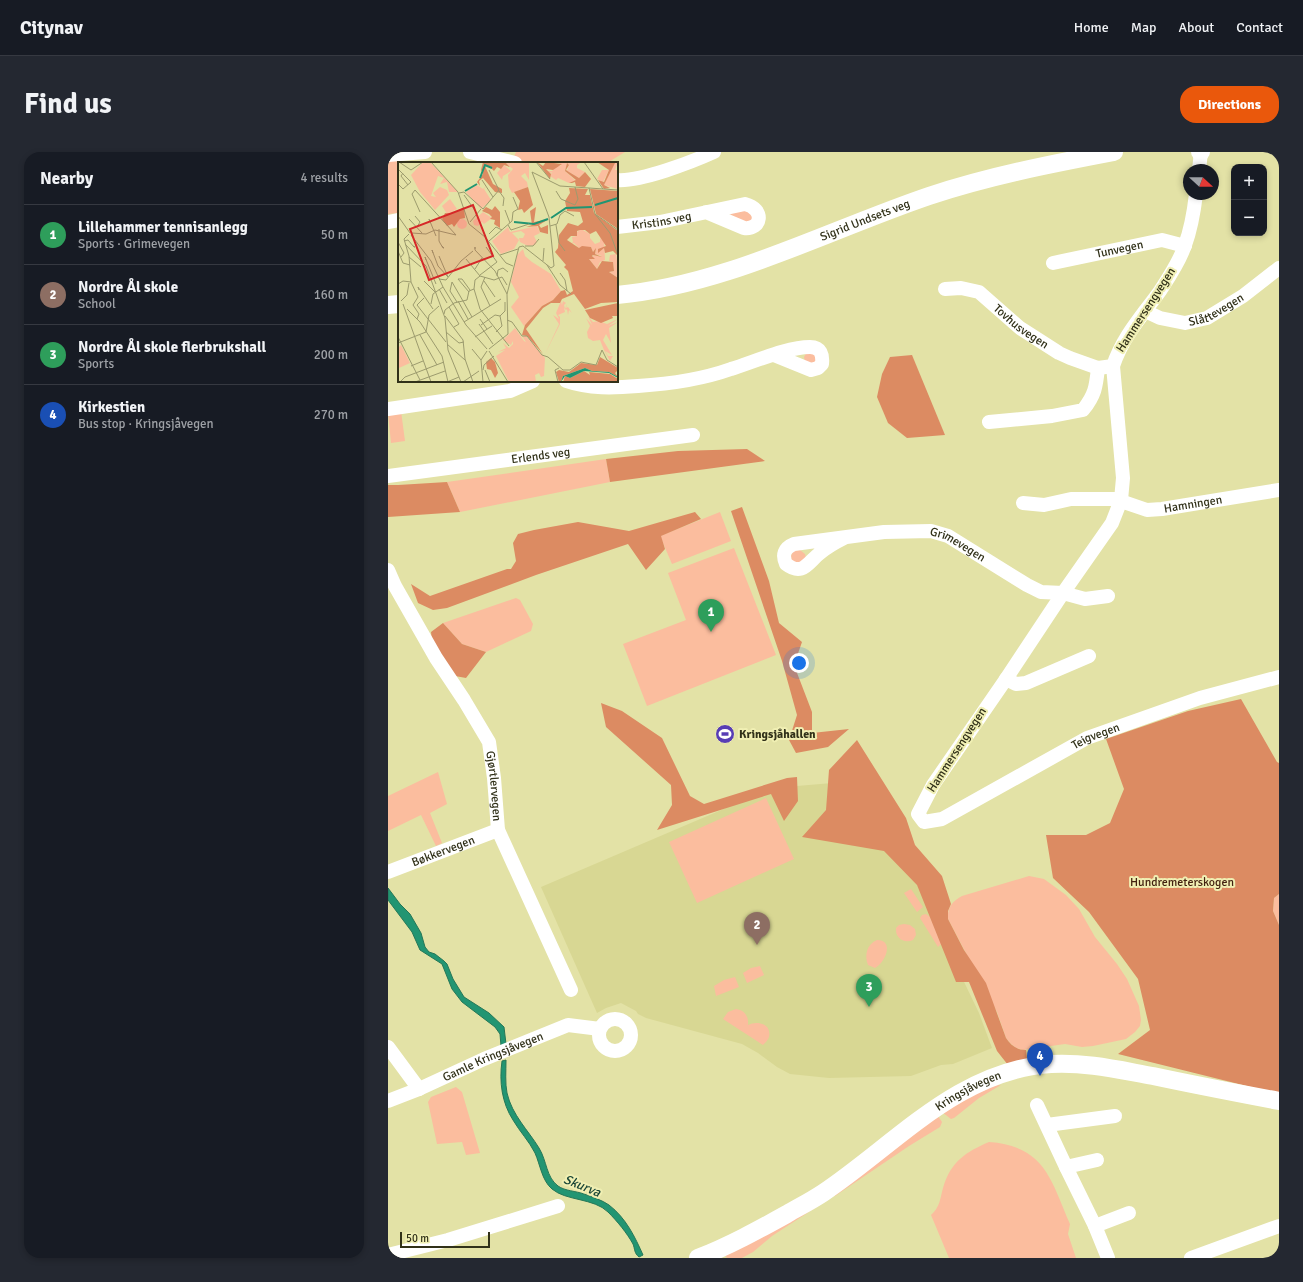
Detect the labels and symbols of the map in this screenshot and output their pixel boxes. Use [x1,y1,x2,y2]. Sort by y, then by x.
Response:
inset map [398,162,618,382]
north arrow [1183,164,1219,200]
street label: Sigrid Undsets veg [818,196,912,244]
street label: Kristins veg [631,208,693,233]
street label: Tunvegen [1094,237,1145,261]
street label: Hammersengvegen [1113,265,1179,355]
street label: Slåttevegen [1187,290,1246,330]
street label: Tovhusvegen [991,301,1051,352]
street label: Erlends veg [510,444,571,467]
street label: Hamningen [1163,492,1223,516]
street label: Grimevegen [928,524,988,565]
pin: 1 [698,599,724,632]
your location [789,653,809,673]
street label: Hammersengvegen [924,705,990,795]
street label: Teigvegen [1069,720,1122,753]
sports icon: Kringsjåhallen [714,723,736,745]
place label: Kringsjåhallen [739,727,816,742]
street label: Gjørtlervegen [483,750,505,822]
street label: Bøkkervegen [409,832,477,870]
park label: Hundremeterskogen [1130,875,1234,890]
pin: 2 [744,912,770,945]
pin: 3 [856,974,882,1007]
street label: Gamle Kringsjåvegen [440,1028,545,1085]
pin: 4 [1027,1043,1053,1076]
street label: Kringsjåvegen [932,1067,1003,1114]
water label: Skurva [561,1171,603,1201]
scale bar [400,1230,490,1249]

